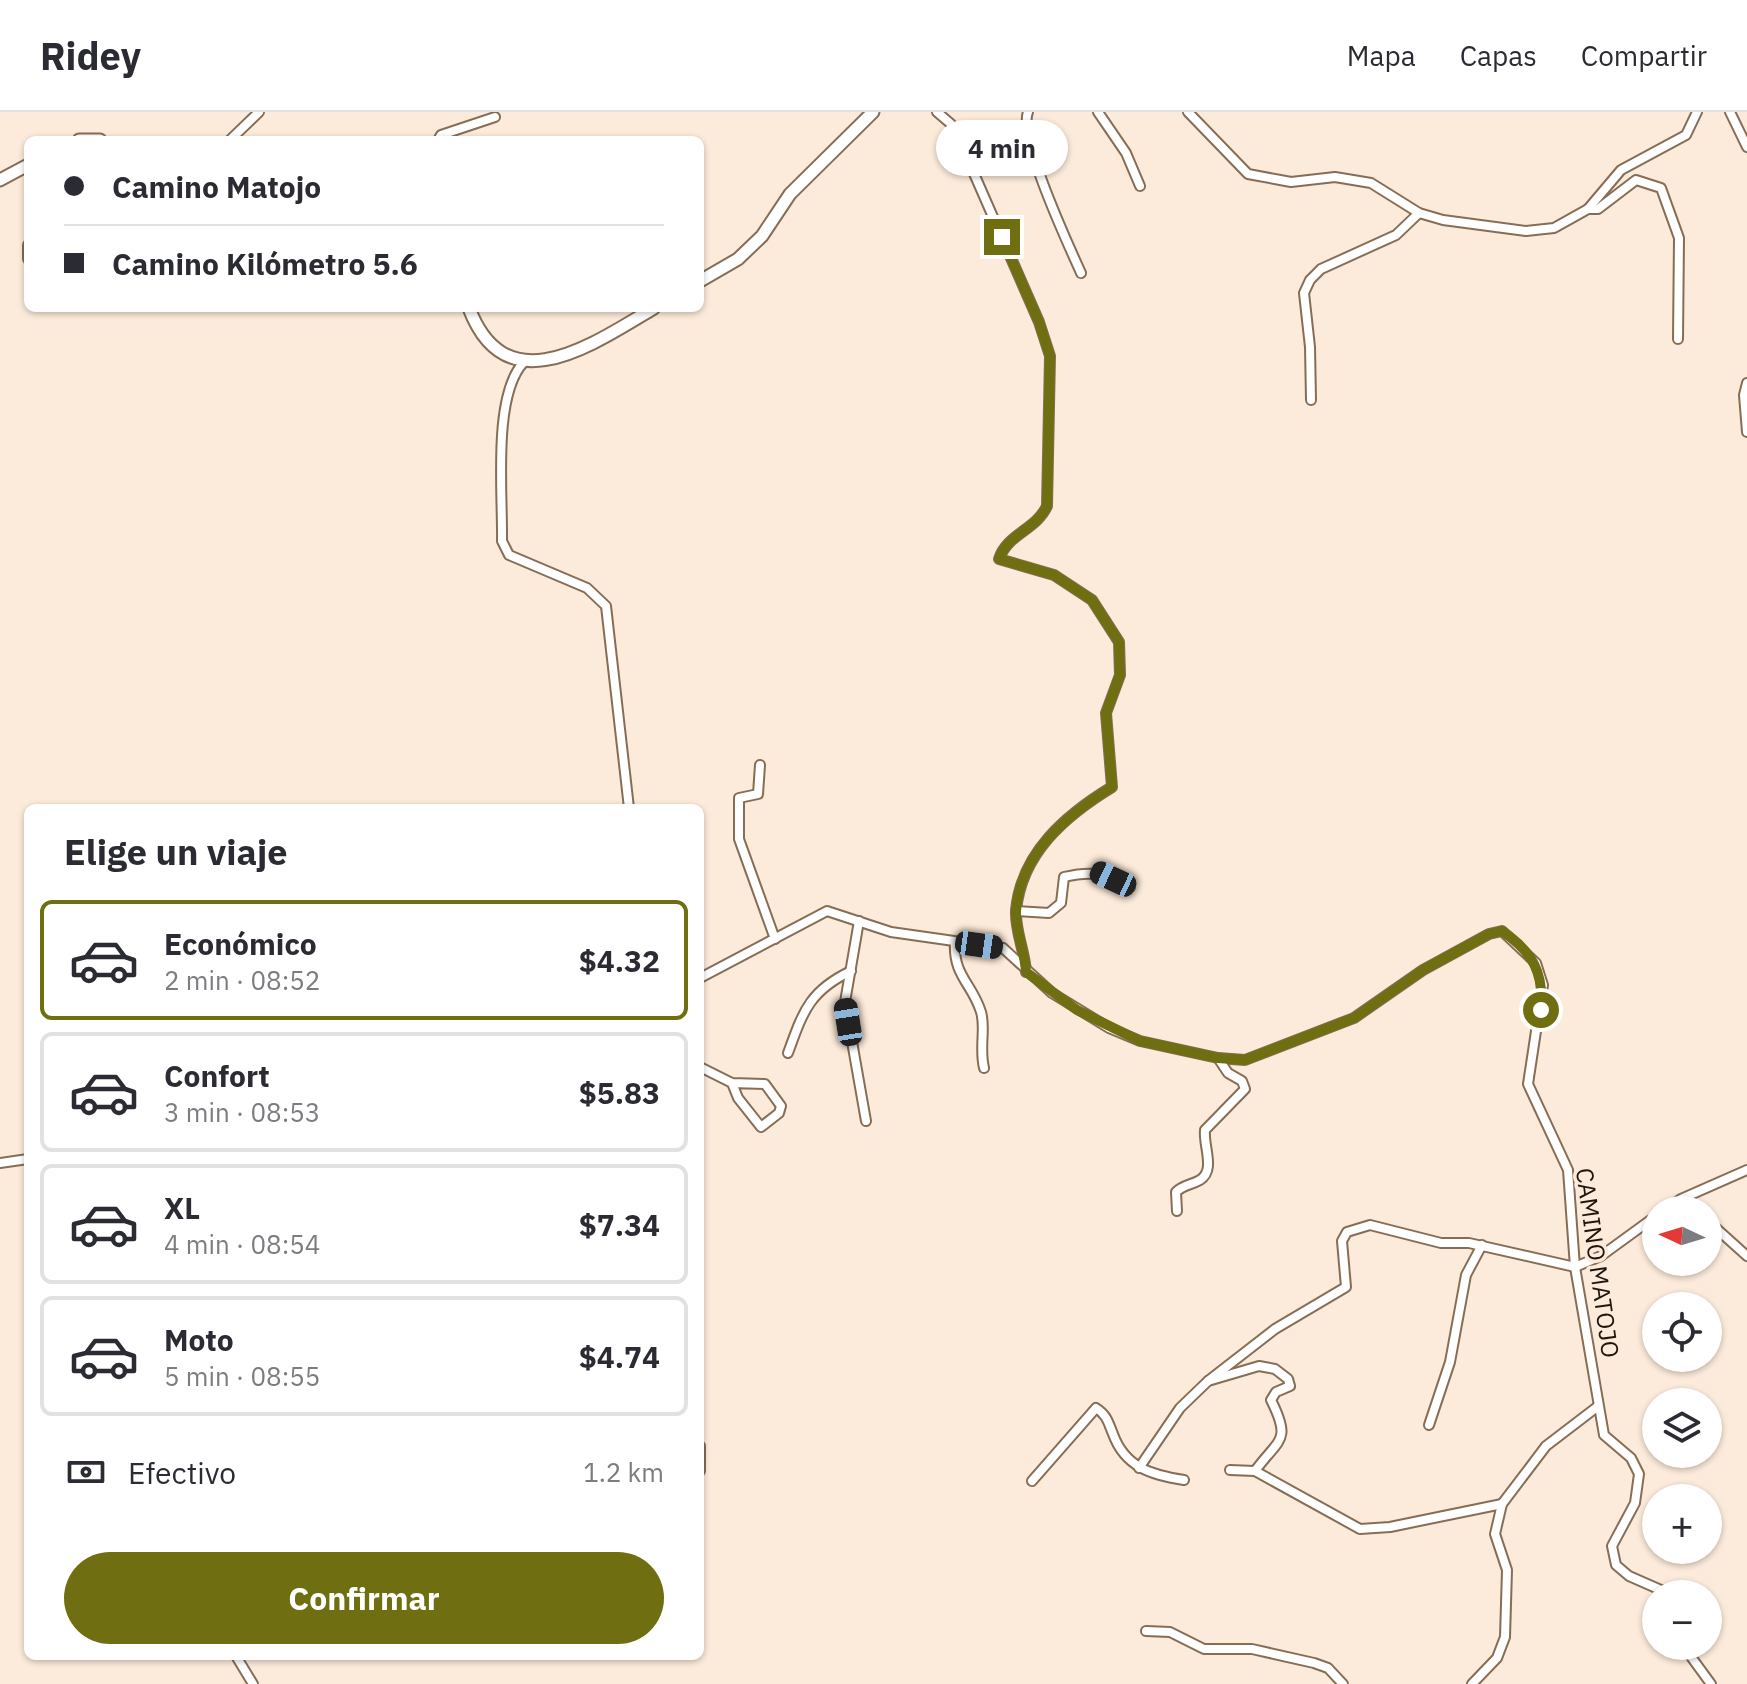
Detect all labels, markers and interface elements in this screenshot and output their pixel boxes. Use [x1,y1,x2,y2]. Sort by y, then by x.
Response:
text: Ridey [40,31,141,80]
text: Mapa [1347,37,1416,74]
text: Capas [1460,37,1537,74]
text: Compartir [1581,37,1707,74]
callout: 4 min [936,121,1068,177]
text: 4 min [968,131,1036,165]
text: Camino Matojo [112,167,321,206]
route end [984,219,1020,255]
text: Camino Kilómetro 5.6 [112,244,418,283]
text: Elige un viaje [64,828,288,875]
car [1086,858,1140,900]
icon: car [68,924,140,996]
text: Económico [164,924,317,963]
car [954,930,1004,960]
text: $4.32 [579,941,660,980]
text: 2 min · 08:52 [164,963,320,997]
route start [1523,992,1559,1028]
car [832,996,864,1048]
icon: car [68,1056,140,1128]
text: Confort [164,1056,270,1095]
text: $5.83 [579,1073,660,1112]
text: 3 min · 08:53 [164,1095,320,1129]
street label: CAMINO MATOJO [1569,1166,1627,1360]
icon: car [68,1188,140,1260]
text: XL [164,1188,200,1227]
north arrow [1642,1196,1722,1276]
map controls [1642,1196,1722,1660]
text: $7.34 [579,1205,660,1244]
text: 4 min · 08:54 [164,1227,320,1261]
button: locate [1642,1292,1722,1372]
icon: car [68,1320,140,1392]
text: Moto [164,1320,234,1359]
text: $4.74 [579,1337,660,1376]
text: 5 min · 08:55 [164,1359,320,1393]
button: layers [1642,1388,1722,1468]
icon: cash [64,1450,108,1494]
text: Efectivo [128,1453,236,1492]
text: 1.2 km [583,1455,664,1489]
button: + [1642,1484,1722,1564]
button: Confirmar [64,1552,664,1644]
button: − [1642,1580,1722,1660]

